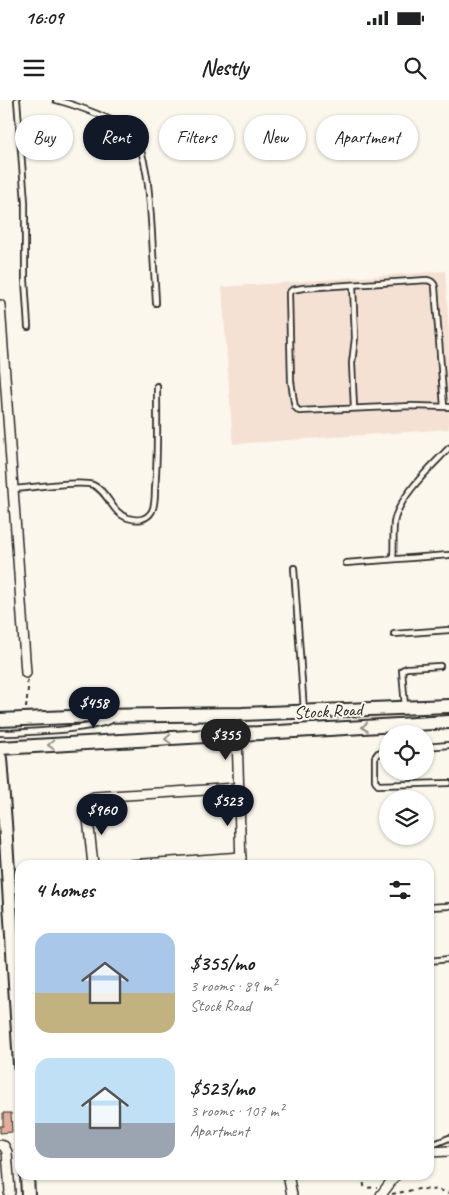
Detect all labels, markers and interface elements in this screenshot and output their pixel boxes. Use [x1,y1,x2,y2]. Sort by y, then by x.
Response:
text: 16:09 [25,6,63,30]
icon: menu [20,54,48,82]
text: Nestly [201,54,248,82]
icon: search [401,54,429,82]
chip: Buy [15,115,73,160]
chip: Rent [83,115,149,160]
chip: Filters [159,115,234,160]
chip: New [244,115,306,160]
chip: Apartment [316,115,418,160]
pin: $458 [64,686,124,729]
text: $458 [80,693,108,713]
street label: Stock Road [293,698,366,724]
pin: $355 [196,718,256,761]
one-way arrow [361,721,369,732]
text: $355 [212,725,240,745]
map controls [379,725,434,845]
button: locate [379,725,434,780]
one-way arrow [164,733,172,744]
one-way arrow [47,739,55,750]
pin: $523 [198,784,258,827]
button: layers [379,790,434,845]
text: $523 [214,791,242,811]
pin: $960 [72,794,132,836]
text: $960 [88,800,116,820]
icon: filters [386,876,414,904]
text: 4 homes [35,877,94,903]
text: $355/mo [190,950,254,976]
icon: home [75,953,135,1013]
text: 3 rooms · 89 m² [190,976,276,996]
text: Stock Road [190,996,251,1016]
text: $523/mo [190,1075,254,1101]
icon: home [75,1078,135,1138]
text: 3 rooms · 107 m² [190,1101,284,1121]
text: Apartment [190,1121,249,1141]

